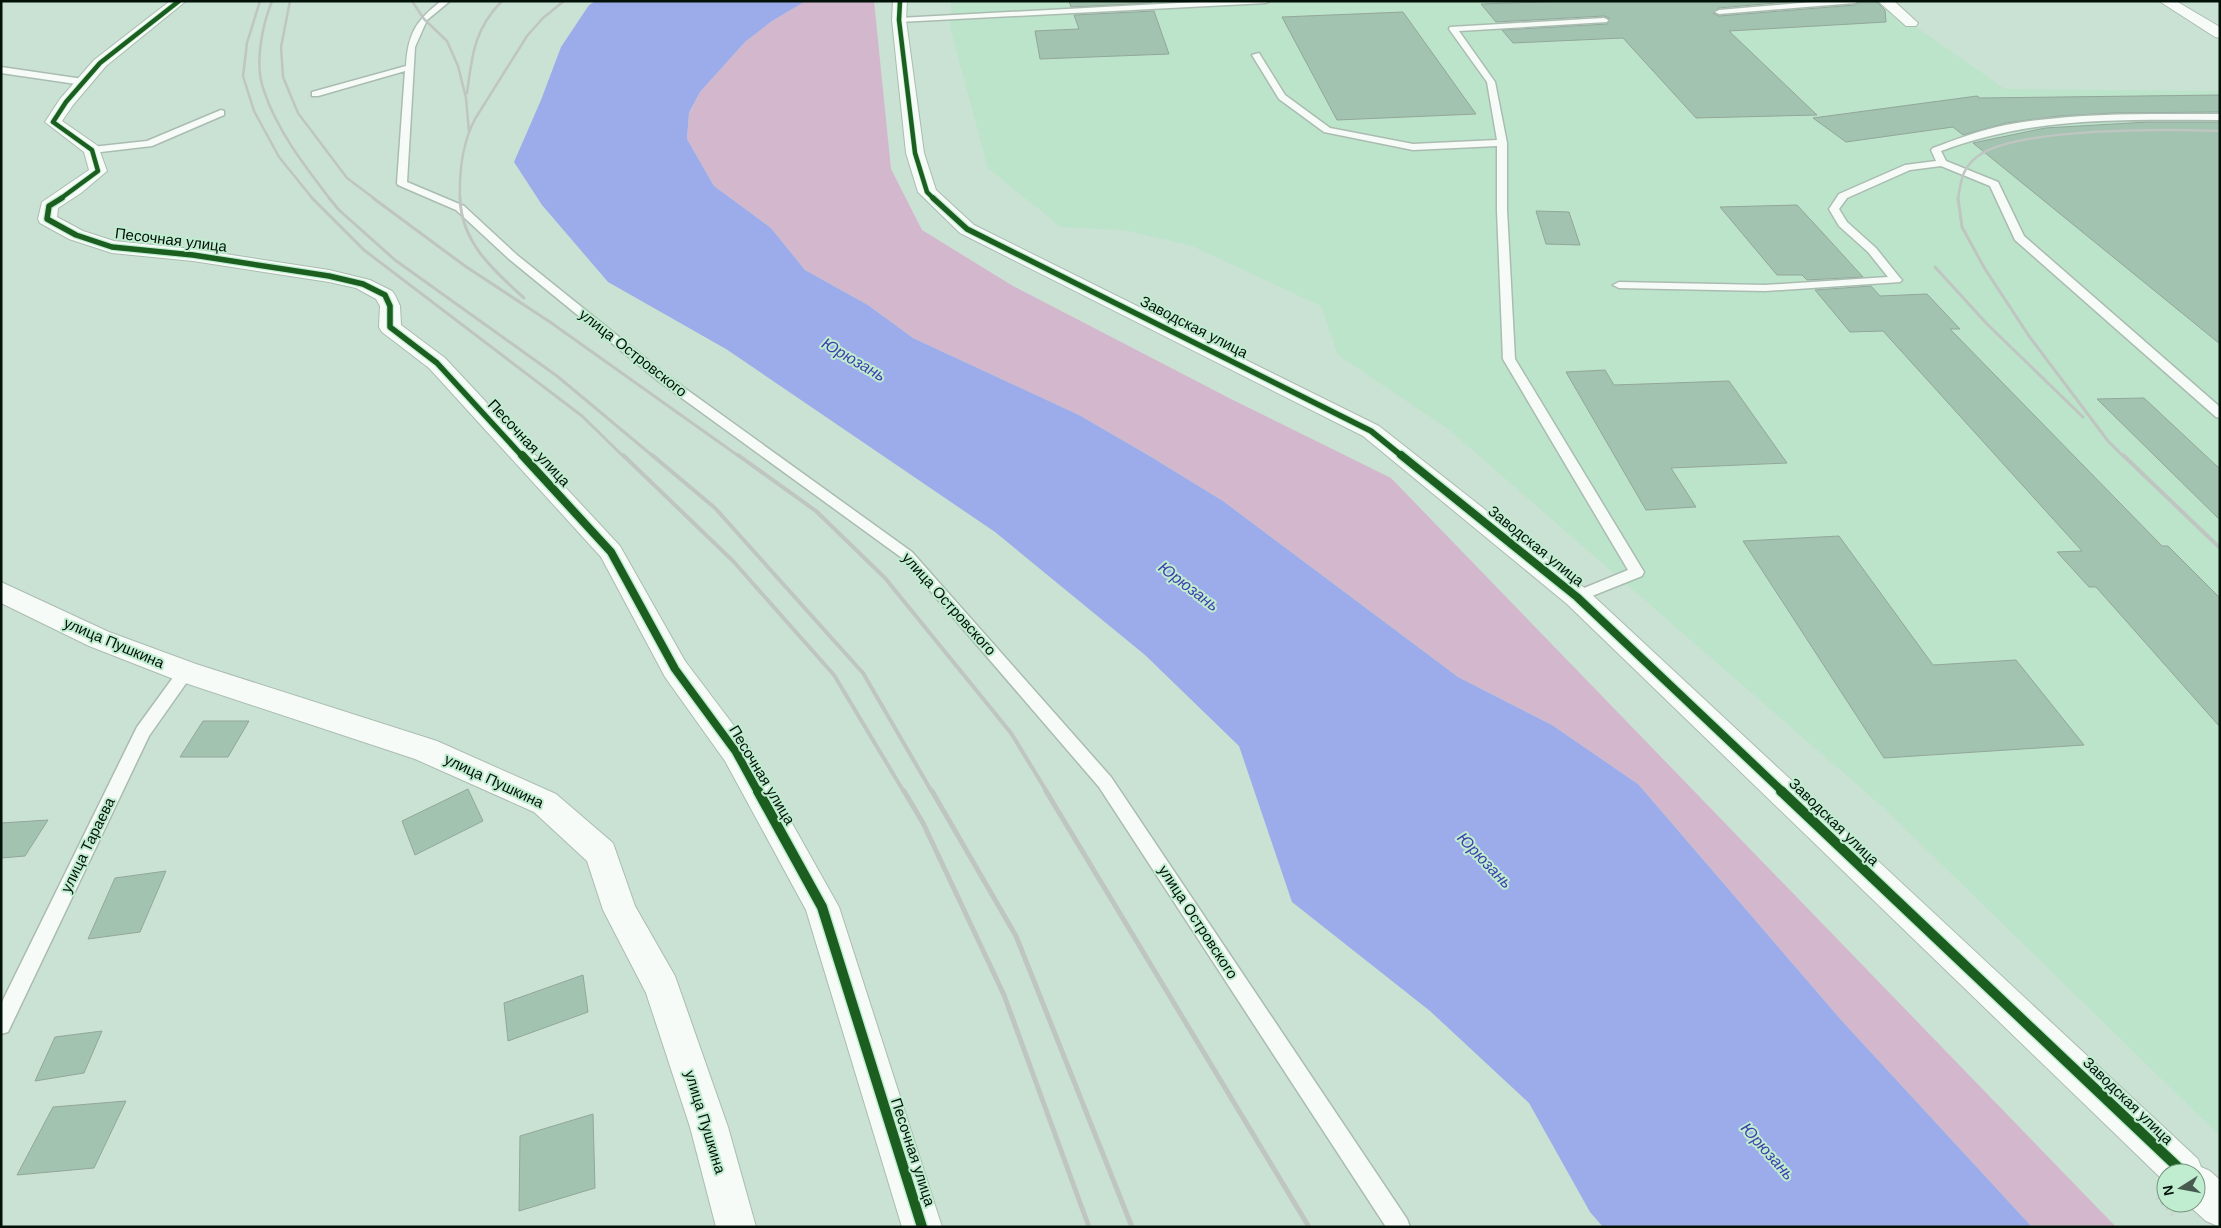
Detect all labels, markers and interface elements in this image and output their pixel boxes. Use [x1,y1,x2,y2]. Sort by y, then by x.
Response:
street label: Песочная улица [114,224,229,255]
street label: Заводская улица [1138,292,1251,361]
street label: улица Островского [576,305,691,400]
water label: Юрюзань [819,334,889,384]
street label: Песочная улица [485,396,574,490]
street label: Заводская улица [1485,502,1588,590]
street label: улица Островского [899,549,1000,658]
water label: Юрюзань [1155,558,1222,614]
street label: улица Пушкина [61,614,167,672]
street label: Песочная улица [726,722,799,828]
street label: улица Пушкина [442,750,547,811]
street label: Заводская улица [1786,774,1883,869]
street label: улица Тараева [57,794,118,895]
water label: Юрюзань [1454,829,1515,892]
street label: улица Островского [1155,862,1241,982]
street label: Заводская улица [2080,1053,2177,1148]
street label: улица Пушкина [682,1068,729,1176]
street label: Песочная улица [888,1096,939,1209]
water label: Юрюзань [1738,1119,1798,1183]
north arrow [2156,1163,2206,1213]
text: N [2159,1184,2177,1197]

